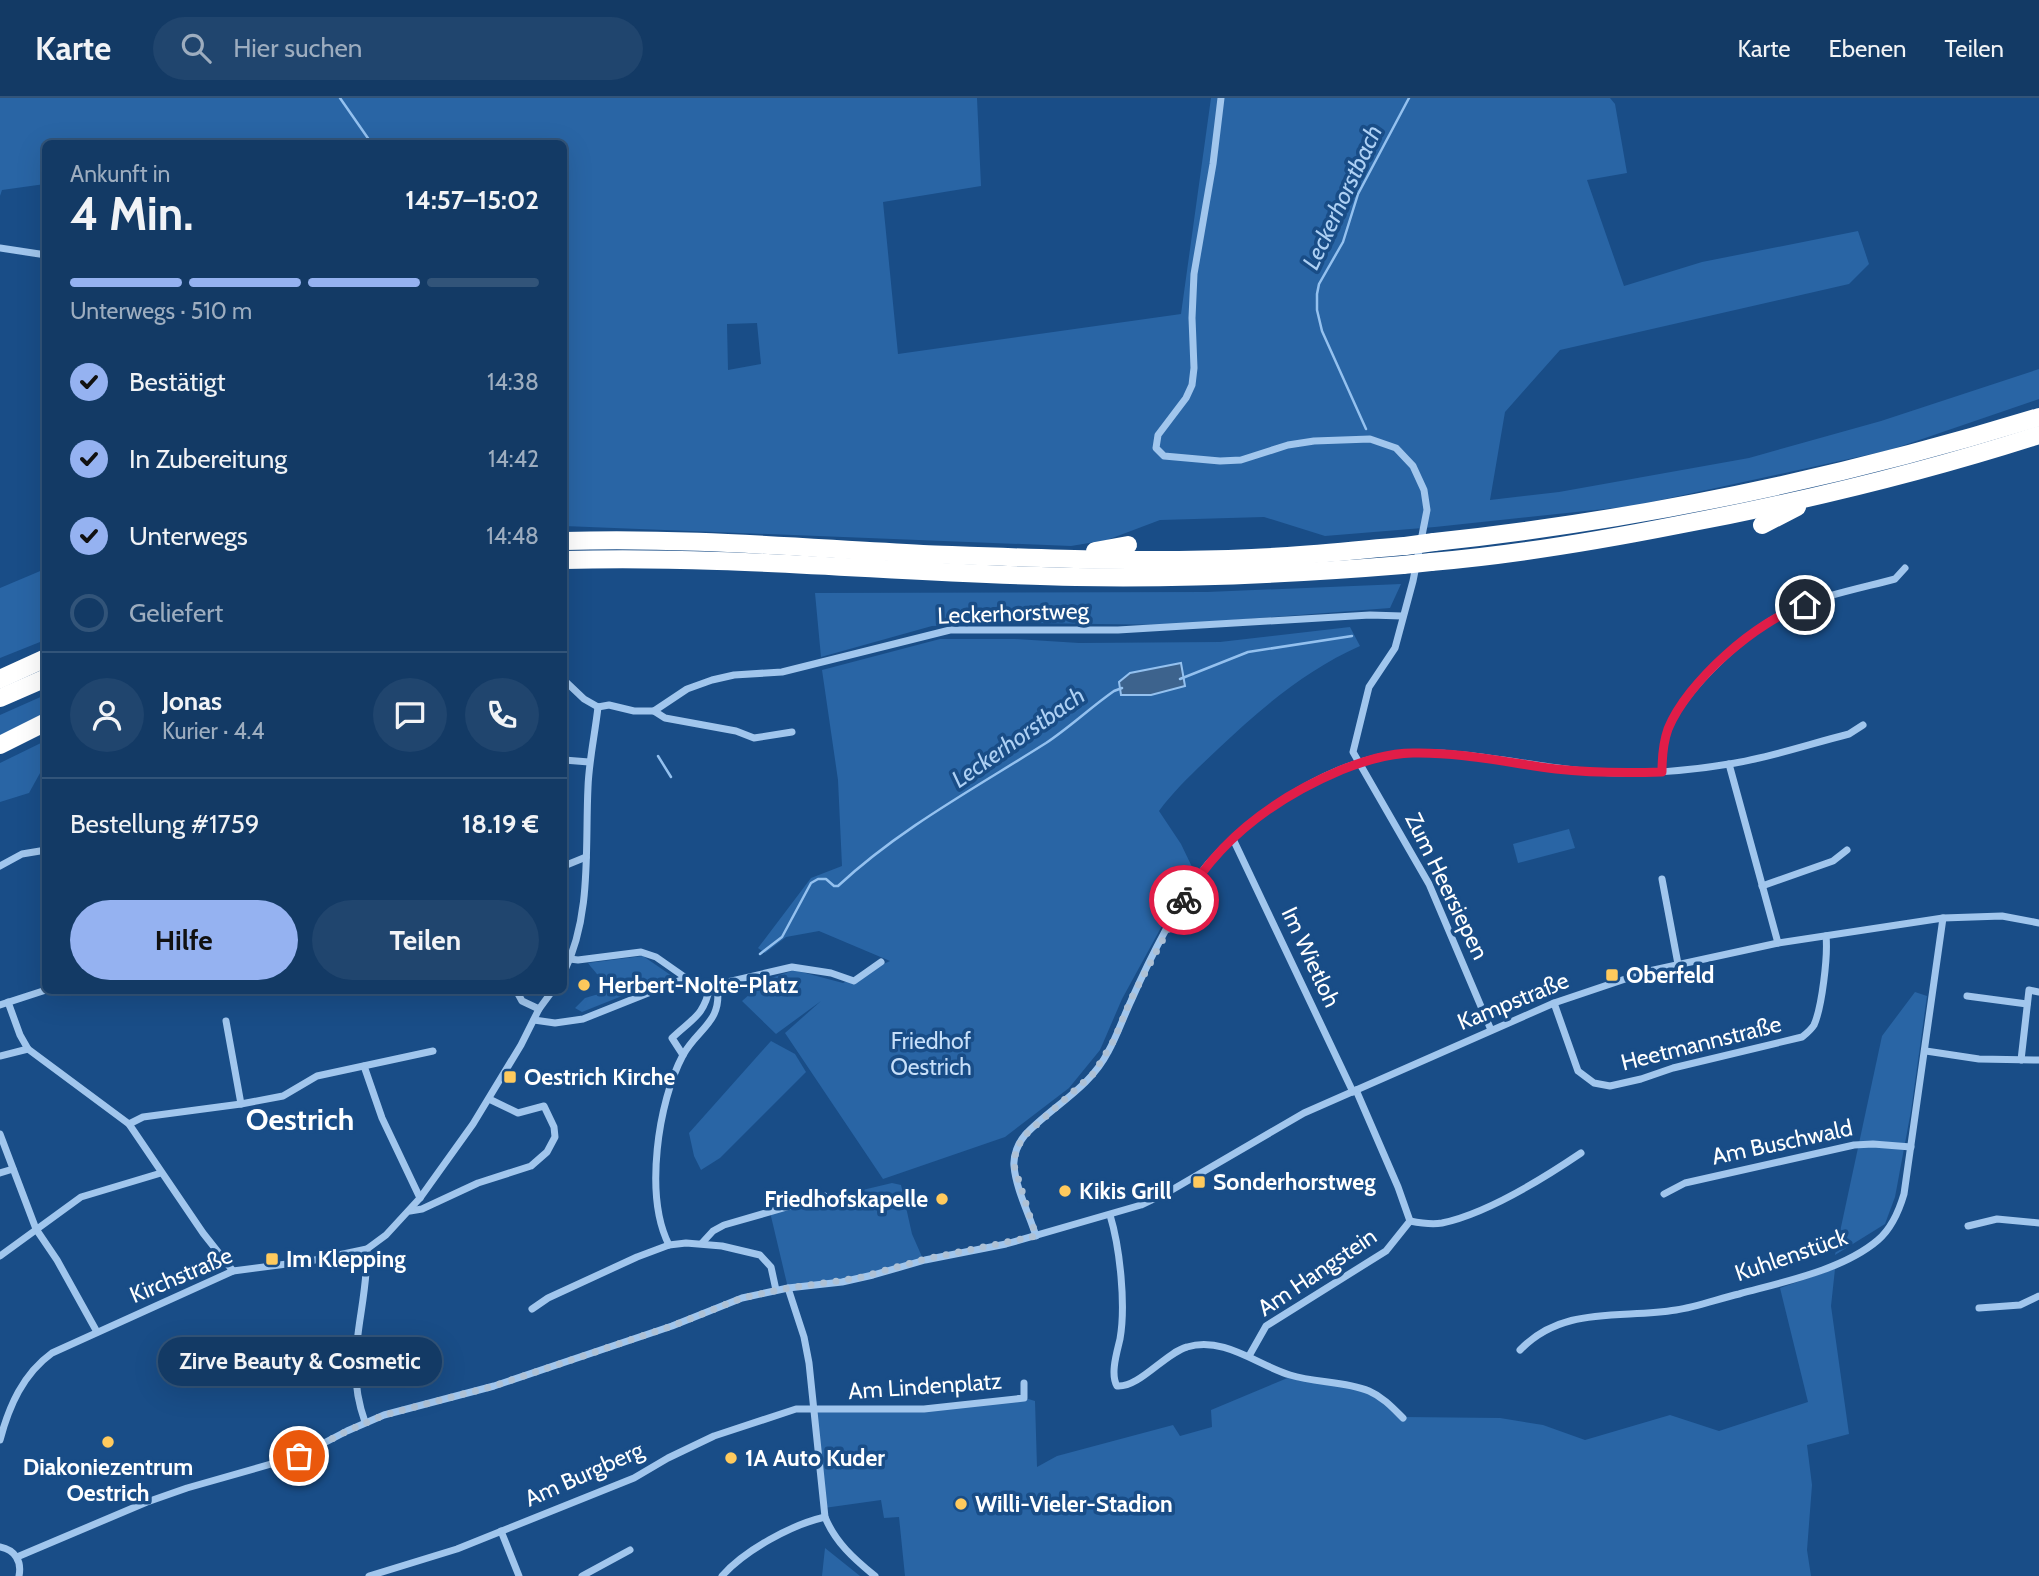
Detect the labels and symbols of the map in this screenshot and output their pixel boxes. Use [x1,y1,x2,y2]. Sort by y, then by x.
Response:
water label: Leckerhorstbach [1296,120,1388,274]
pin [1775,575,1835,635]
street label: Leckerhorstweg [937,596,1090,630]
water label: Leckerhorstbach [946,680,1090,794]
street label: Zum Heersiepen [1399,808,1495,964]
courier [1149,865,1219,935]
street label: Im Wietloh [1276,902,1346,1012]
place label: Oberfeld [1626,961,1715,989]
street label: Kampstraße [1453,966,1573,1036]
marker: Oberfeld [1604,967,1620,983]
place label: Herbert-Nolte-Platz [598,971,798,999]
marker: Herbert-Nolte-Platz [576,977,592,993]
street label: Heetmannstraße [1618,1009,1784,1076]
park label: Friedhof Oestrich [890,1027,972,1081]
place label: Oestrich Kirche [524,1063,675,1091]
marker: Oestrich Kirche [502,1069,518,1085]
district label: Oestrich [246,1101,354,1138]
street label: Am Buschwald [1709,1113,1855,1171]
place label: Sonderhorstweg [1213,1168,1376,1196]
marker: Sonderhorstweg [1191,1174,1207,1190]
place label: Kikis Grill [1079,1177,1171,1205]
marker: Kikis Grill [1057,1183,1073,1199]
place label: Friedhofskapelle [764,1185,928,1213]
marker: Friedhofskapelle [934,1191,950,1207]
street label: Am Hangstein [1252,1222,1382,1322]
street label: Kuhlenstück [1731,1222,1852,1287]
street label: Kirchstraße [126,1241,237,1309]
place label: Im Klepping [286,1245,406,1273]
marker: Im Klepping [264,1251,280,1267]
callout: Zirve Beauty & Cosmetic [157,1337,441,1386]
street label: Am Lindenplatz [847,1367,1003,1405]
pin [269,1426,329,1486]
marker: Diakoniezentrum Oestrich [100,1434,116,1450]
street label: Am Burgberg [520,1435,648,1513]
place label: 1A Auto Kuder [745,1444,885,1472]
marker: 1A Auto Kuder [723,1450,739,1466]
place label: Diakoniezentrum Oestrich [23,1453,193,1507]
place label: Willi-Vieler-Stadion [975,1490,1173,1518]
marker: Willi-Vieler-Stadion [953,1496,969,1512]

